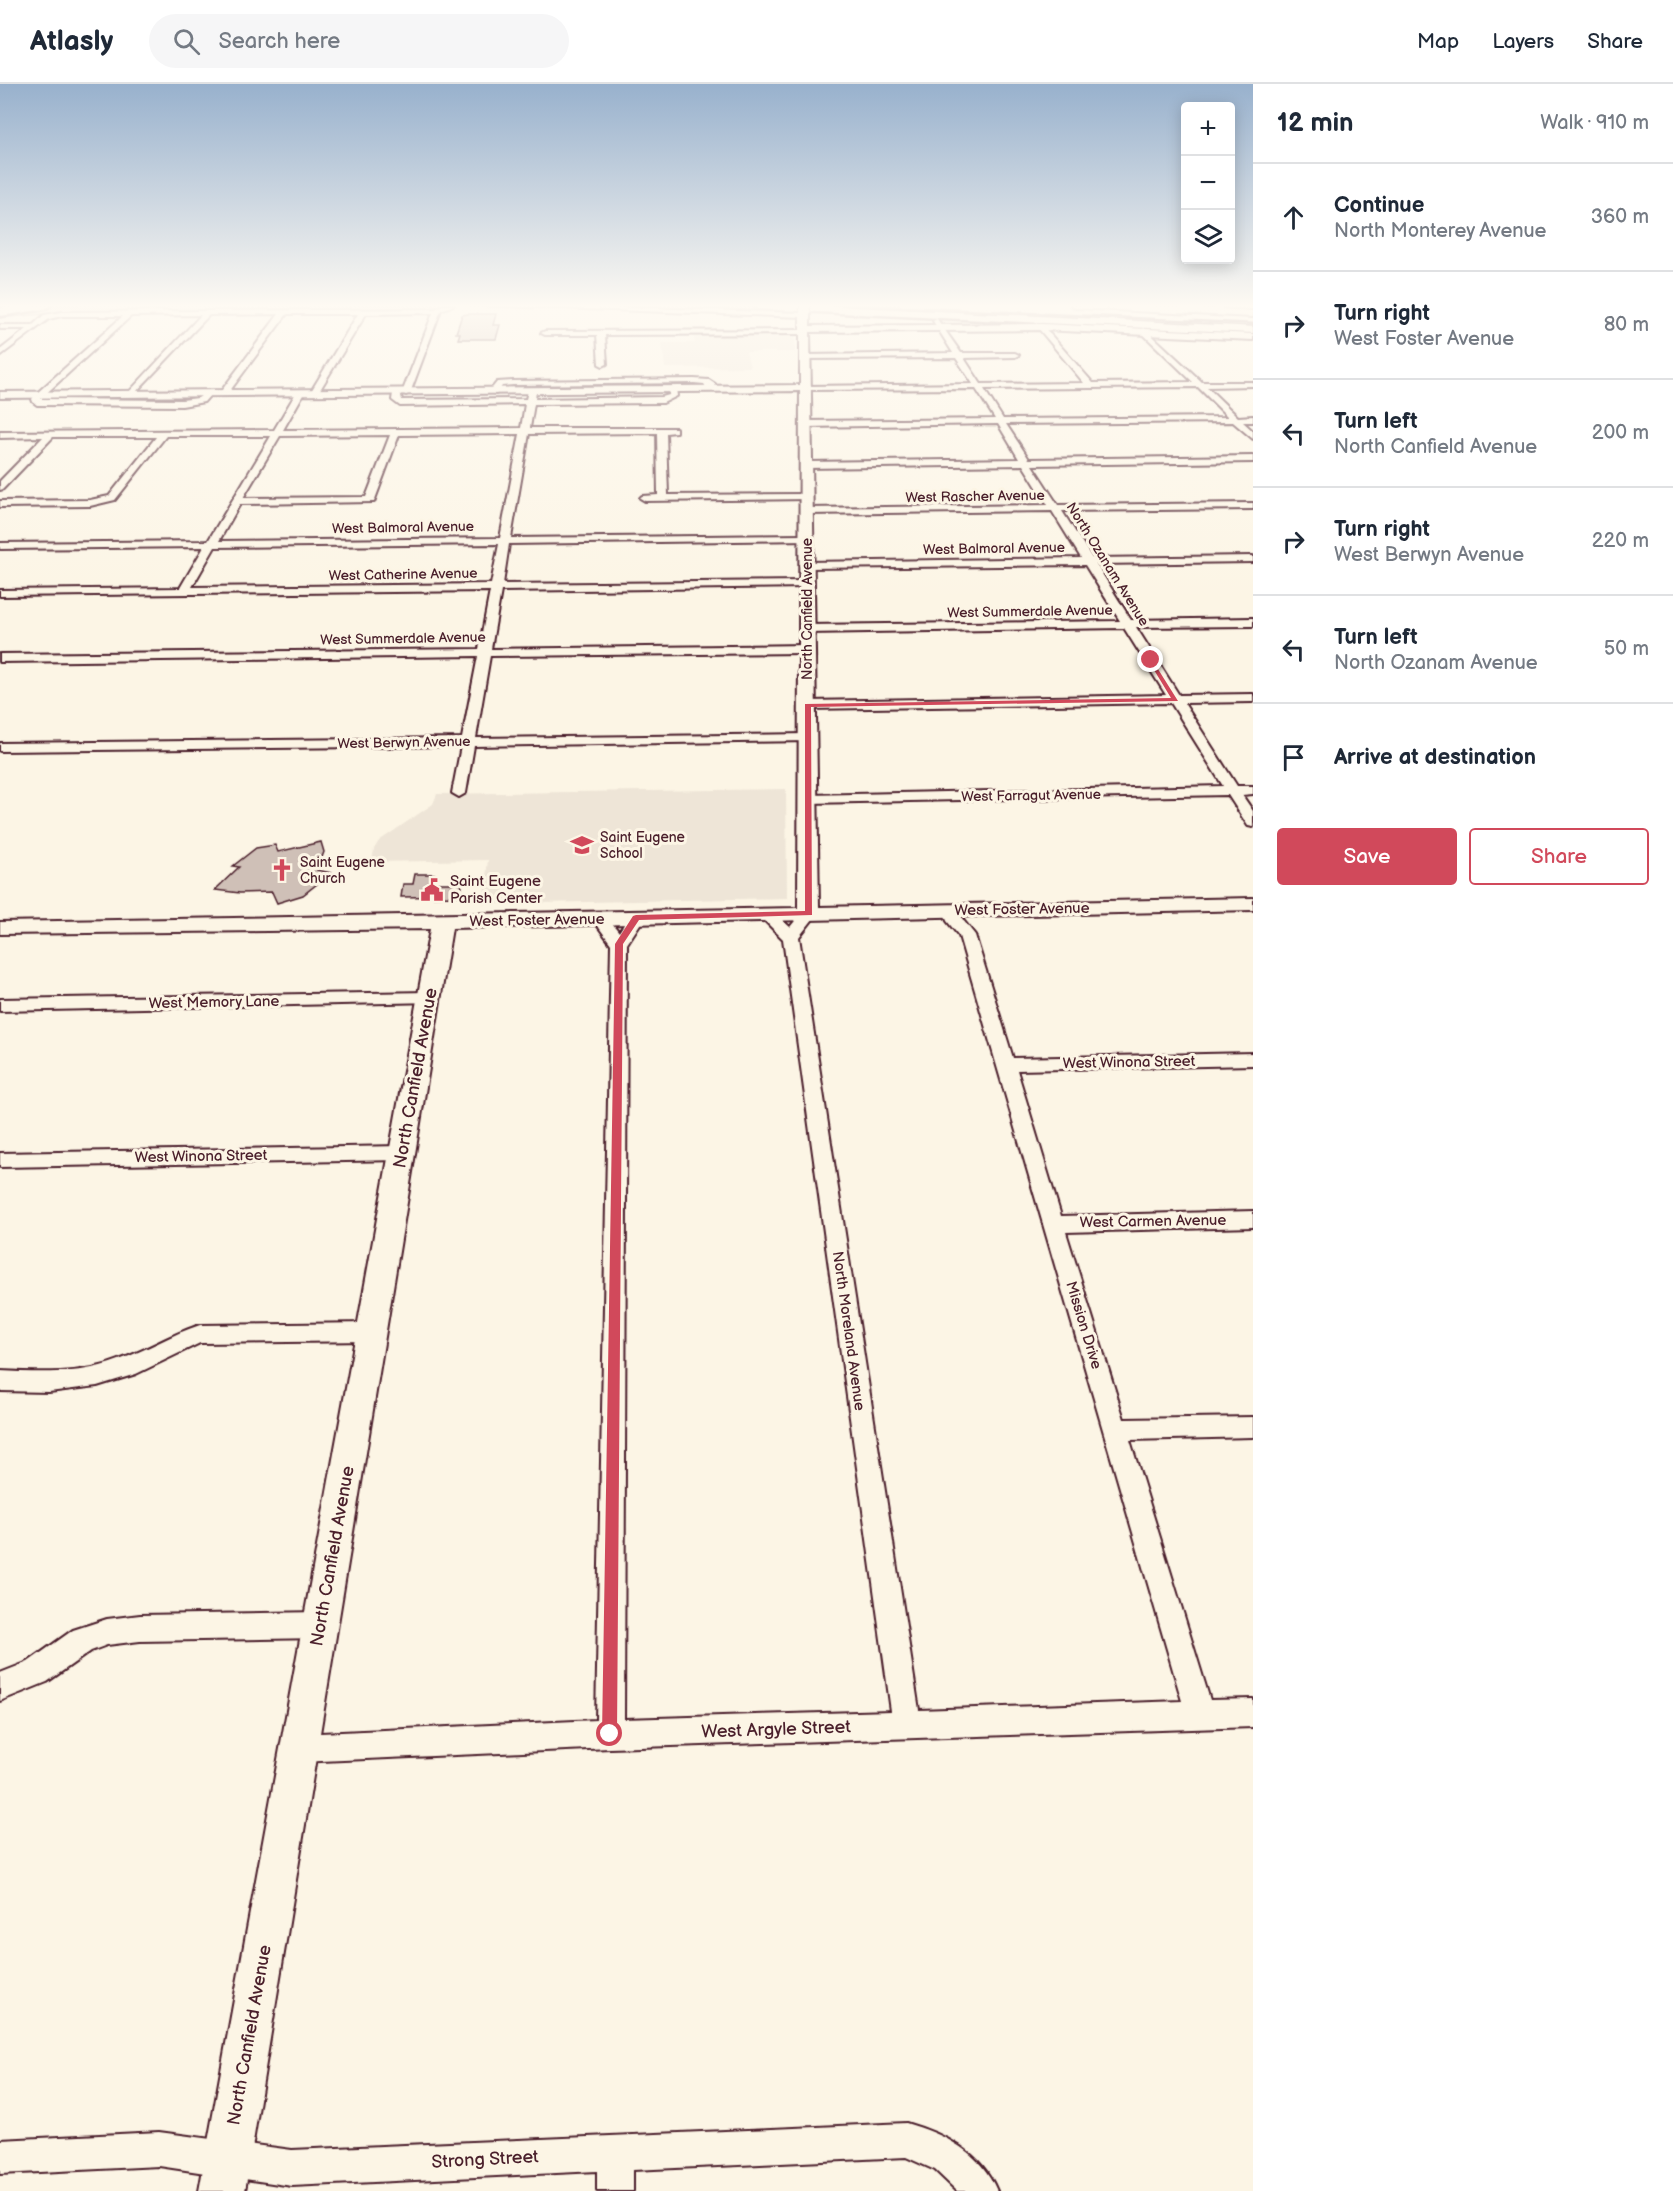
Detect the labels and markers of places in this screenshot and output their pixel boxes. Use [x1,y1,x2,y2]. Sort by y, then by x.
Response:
place label: Saint Eugene School [600,829,685,862]
school or university icon: Saint Eugene School [569,832,595,858]
place label: Saint Eugene Church [300,854,385,887]
church icon: Saint Eugene Church [269,857,295,883]
place label: Saint Eugene Parish Center [450,872,543,908]
public building icon: Saint Eugene Parish Center [419,877,445,903]

